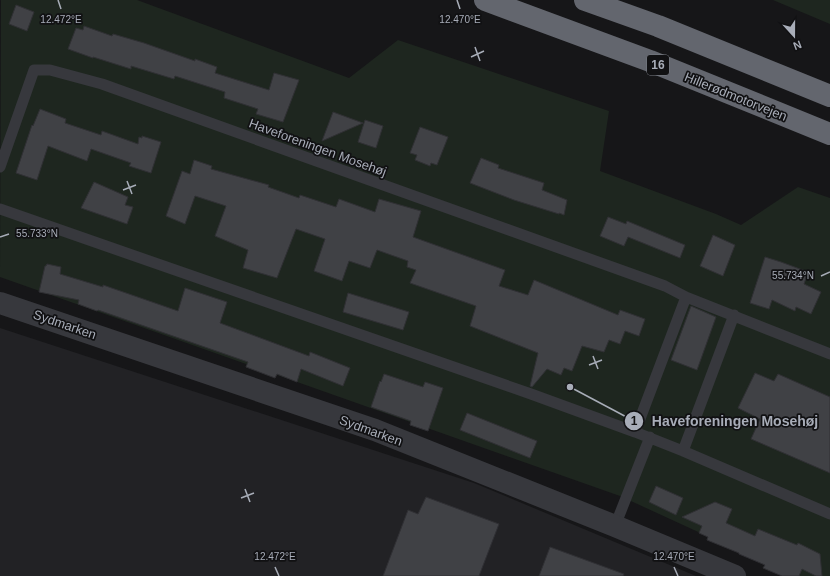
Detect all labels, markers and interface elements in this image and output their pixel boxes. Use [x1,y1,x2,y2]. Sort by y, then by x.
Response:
text: 12.472°E [40,14,82,25]
text: 12.470°E [439,14,481,25]
north arrow [774,16,814,56]
text: N [792,38,803,52]
road number: 16 [647,55,669,75]
street label: Hillerødmotorvejen [682,69,789,124]
street label: Haveforeningen Mosehøj [247,116,389,179]
text: 55.733°N [16,228,58,239]
text: 55.734°N [772,270,814,281]
street label: Sydmarken [31,307,98,342]
callout: Haveforeningen Mosehøj [624,408,826,434]
street label: Sydmarken [337,412,404,449]
text: Haveforeningen Mosehøj [652,413,818,429]
text: 1 [631,414,638,428]
text: 12.472°E [254,551,296,562]
text: 12.470°E [653,551,695,562]

